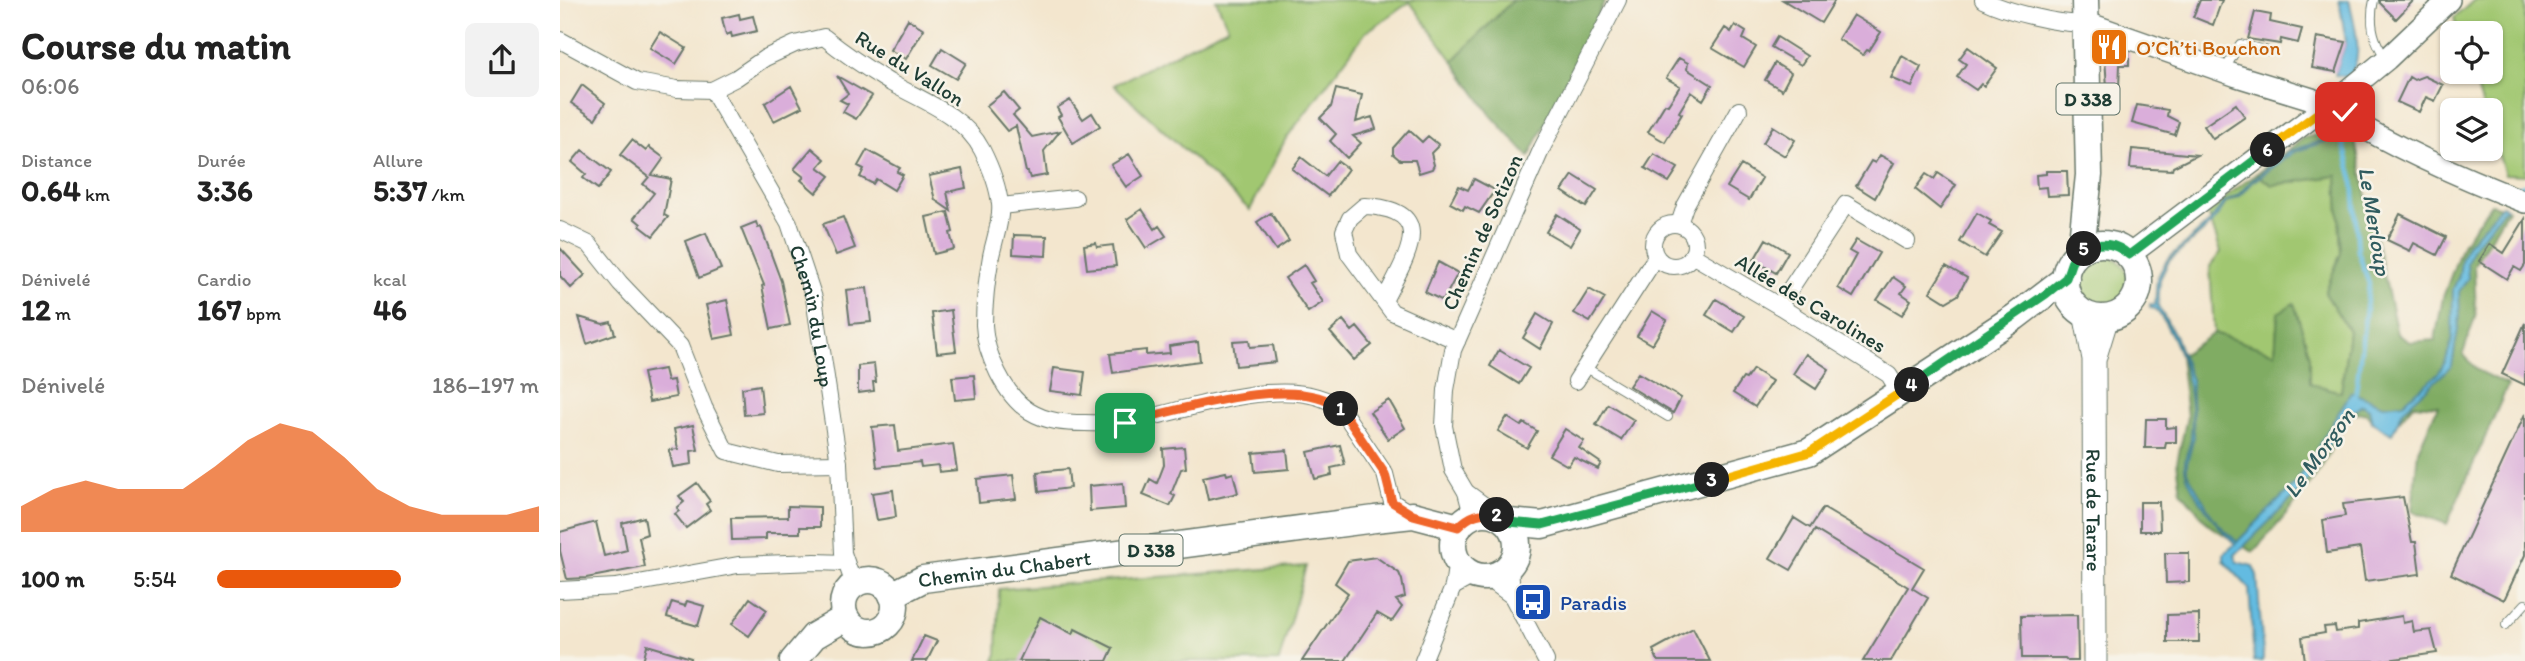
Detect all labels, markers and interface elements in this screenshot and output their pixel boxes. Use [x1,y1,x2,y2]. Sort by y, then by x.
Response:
map controls [2440,21,2503,161]
button: locate [2440,21,2503,84]
text: Course du matin [21,23,291,69]
button: share [465,23,539,97]
street label: Rue du Vallon [851,25,969,111]
restaurant icon: O’Ch’ti Bouchon [2088,26,2130,68]
place label: O’Ch’ti Bouchon [2136,35,2281,60]
text: 06:06 [21,72,79,100]
pin [2315,82,2375,142]
road number: D 338 [2056,83,2120,114]
icon: check [2326,93,2364,131]
button: layers [2440,98,2503,161]
pin: 6 [2250,132,2286,168]
text: 6 [2262,138,2273,161]
text: Distance [21,149,92,172]
text: Durée [197,149,246,172]
text: Allure [373,149,423,172]
street label: Chemin de Sotizon [1436,150,1528,314]
water label: Le Merloup [2353,165,2398,278]
text: 0.64 [21,172,81,209]
text: 3:36 [197,172,253,209]
text: 5:37 [373,172,427,209]
text: km [81,183,110,206]
text: /km [427,183,465,206]
pin: 5 [2066,232,2102,266]
text: 5 [2079,237,2088,260]
street label: Chemin du Loup [785,242,840,389]
street label: Allée des Carolines [1731,248,1891,358]
text: Dénivelé [21,268,91,291]
text: Cardio [197,268,251,291]
text: kcal [373,268,407,291]
text: 12 [21,291,51,328]
text: 167 [197,291,242,328]
text: 46 [373,291,407,328]
text: m [51,302,71,325]
text: bpm [242,302,281,325]
pin: 4 [1894,368,1930,402]
text: Dénivelé [21,371,105,399]
text: 186–197 m [432,371,539,399]
text: 4 [1906,373,1917,396]
pin: 1 [1324,392,1358,426]
pin [1095,393,1155,453]
text: 1 [1336,397,1345,420]
water label: Le Morgon [2277,402,2361,503]
icon: arrive [1106,404,1144,442]
street label: Rue de Tarare [2082,449,2107,572]
pin: 3 [1694,462,1730,498]
text: 3 [1706,468,1717,491]
pin: 2 [1480,498,1514,532]
text: 2 [1492,503,1502,526]
road number: D 338 [1120,534,1182,566]
street label: Chemin du Chabert [916,544,1093,592]
text: 100 m [21,565,85,593]
text: 5:54 [133,565,177,593]
bus stop icon: Paradis [1512,581,1554,623]
place label: Paradis [1560,590,1627,615]

